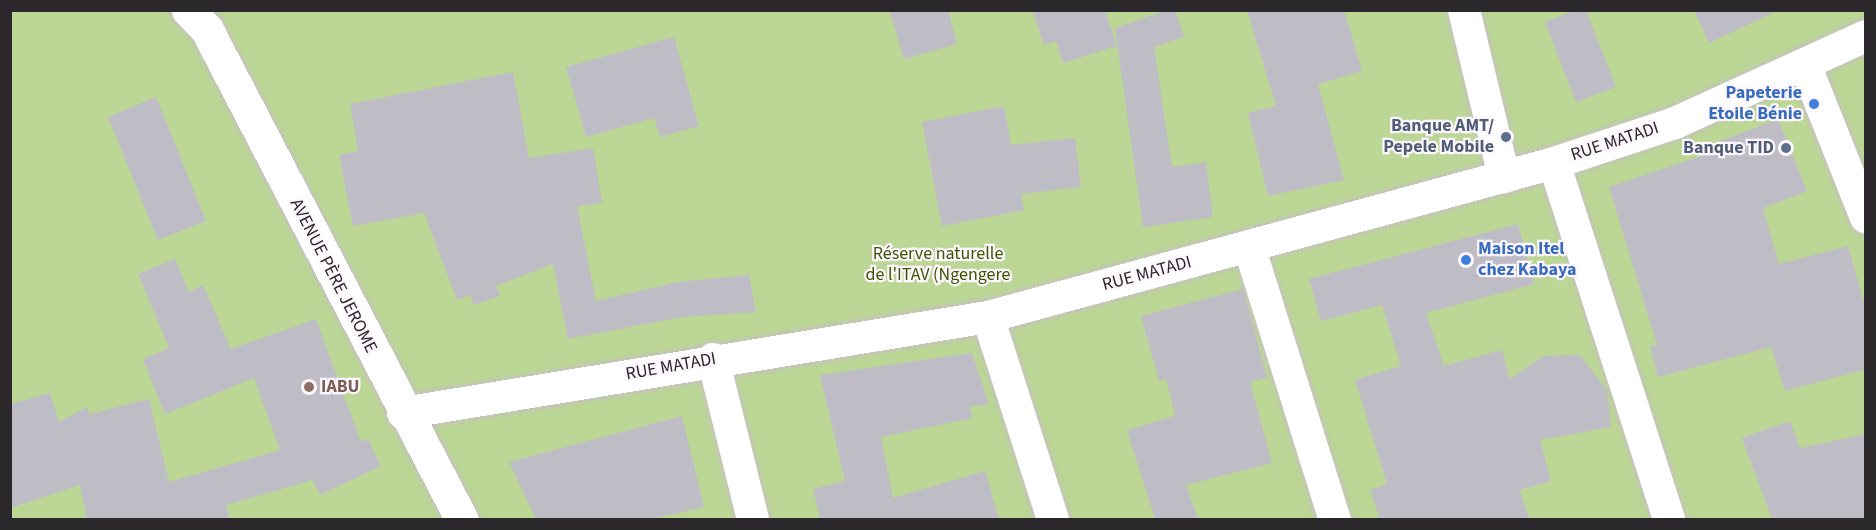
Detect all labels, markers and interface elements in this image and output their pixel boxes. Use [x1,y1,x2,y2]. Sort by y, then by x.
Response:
place label: Papeterie Etoile Bénie [1708,83,1802,125]
marker: Papeterie Etoile Bénie [1807,97,1821,111]
place label: Banque AMT/ Pepele Mobile [1383,116,1494,158]
street label: RUE MATADI [1568,118,1662,166]
marker: Banque AMT/ Pepele Mobile [1499,130,1513,144]
place label: Banque TID [1683,137,1774,159]
marker: Banque TID [1779,141,1793,155]
street label: AVENUE PÈRE JEROME [285,195,381,357]
place label: Maison Itel chez Kabaya [1478,239,1576,282]
park label: Réserve naturelle de l'ITAV (Ngengere [865,244,1011,286]
street label: RUE MATADI [1100,252,1194,296]
marker: Maison Itel chez Kabaya [1459,253,1473,267]
street label: RUE MATADI [624,348,718,386]
place label: IABU [321,376,360,398]
marker: IABU [302,380,316,394]

